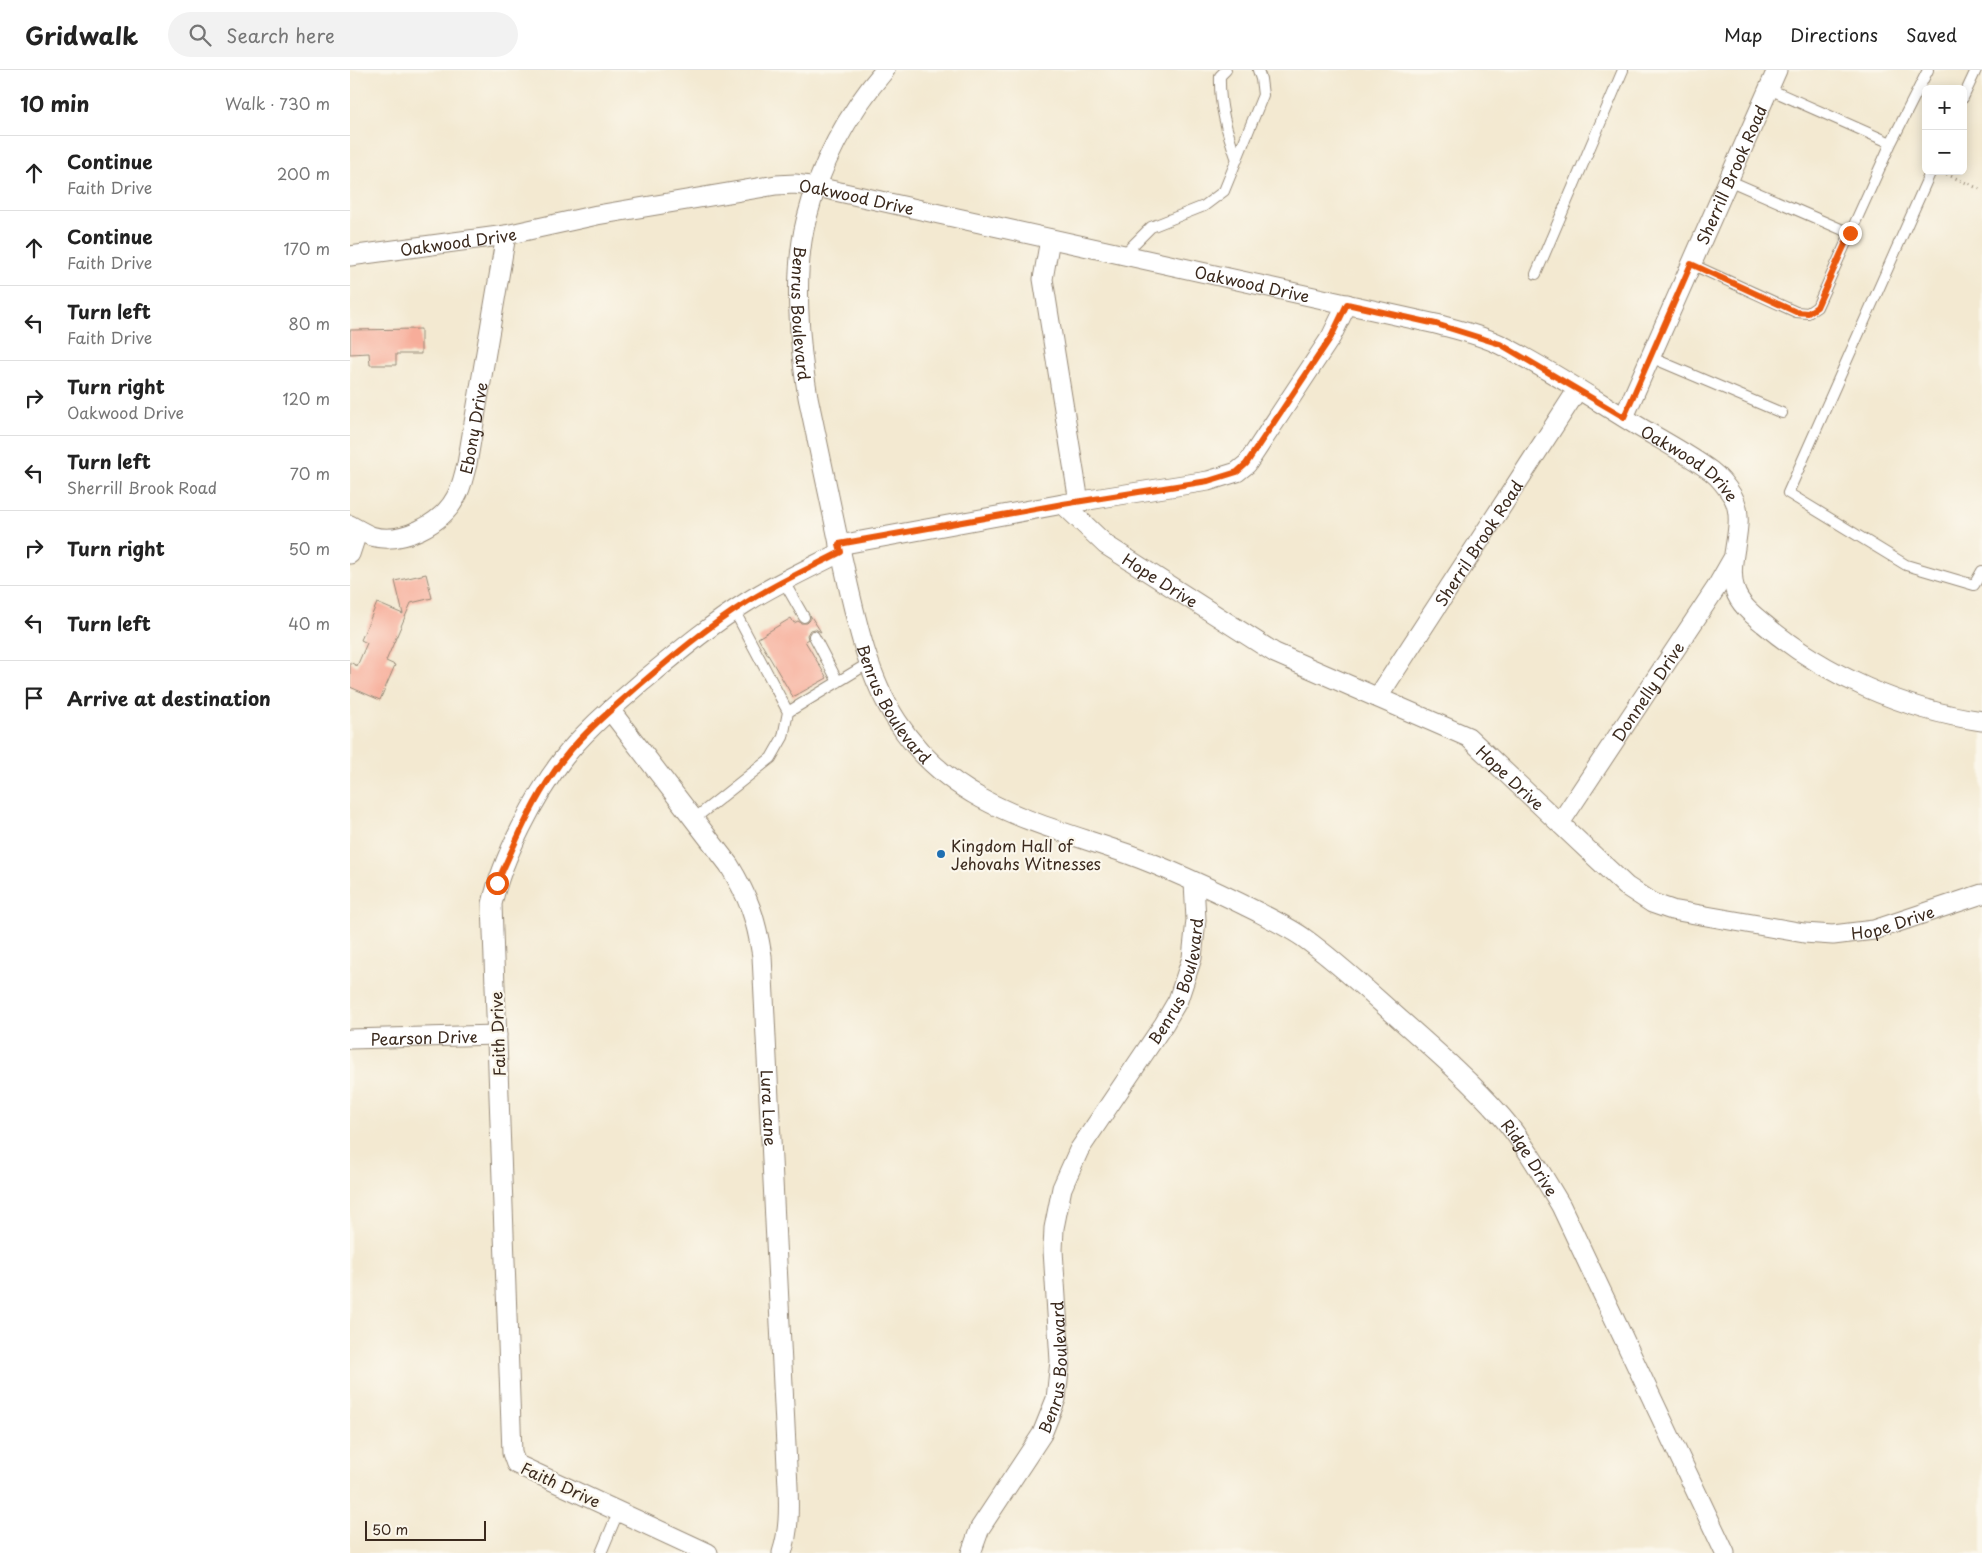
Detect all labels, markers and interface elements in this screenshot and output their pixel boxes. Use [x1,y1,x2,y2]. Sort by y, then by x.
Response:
search box [168,12,518,57]
text: Gridwalk [25,17,138,53]
icon: search [186,21,214,49]
text: Search here [226,21,335,49]
text: Map [1724,21,1762,48]
text: Directions [1790,21,1878,48]
text: Saved [1906,21,1957,48]
map controls [1922,85,1967,175]
button: + [1922,85,1967,130]
text: 10 min [20,87,90,119]
text: Walk · 730 m [225,91,330,115]
street label: Sherrill Brook Road [1690,101,1772,248]
button: − [1922,130,1967,175]
text: Continue [67,147,153,175]
icon: ahead [20,159,48,187]
text: 200 m [277,161,330,185]
street label: Oakwood Drive [798,173,917,220]
text: Faith Drive [67,175,152,199]
street label: Oakwood Drive [398,221,519,261]
text: Continue [67,222,153,250]
route end [1839,222,1862,245]
icon: ahead [20,234,48,262]
text: 170 m [284,236,330,260]
street label: Benrus Boulevard [786,245,817,382]
text: Faith Drive [67,250,152,274]
street label: Oakwood Drive [1192,259,1312,308]
text: Turn left [67,297,151,325]
icon: left [20,309,48,337]
text: 80 m [288,311,330,335]
text: Faith Drive [67,325,152,349]
text: Turn right [67,372,165,400]
street label: Ebony Drive [453,380,493,476]
icon: right [20,384,48,412]
text: 120 m [283,386,330,410]
text: Oakwood Drive [67,400,184,424]
street label: Oakwood Drive [1636,418,1745,506]
text: Turn left [67,447,151,475]
icon: left [20,459,48,487]
text: 70 m [290,461,330,485]
text: Sherrill Brook Road [67,475,217,499]
street label: Sherril Brook Road [1428,475,1528,610]
icon: right [20,534,48,562]
text: Turn right [67,534,165,562]
text: 50 m [289,536,330,560]
street label: Hope Drive [1118,547,1203,613]
icon: left [20,609,48,637]
text: Turn left [67,609,151,637]
text: 40 m [288,611,330,635]
street label: Donnelly Drive [1606,637,1689,746]
street label: Benrus Boulevard [852,641,937,769]
icon: arrive [20,684,48,712]
text: Arrive at destination [67,684,271,712]
street label: Hope Drive [1471,739,1550,815]
place label: Kingdom Hall of Jehovahs Witnesses [951,833,1101,875]
marker: Kingdom Hall of Jehovahs Witnesses [935,848,947,860]
route start [486,872,509,895]
street label: Hope Drive [1850,899,1937,945]
street label: Benrus Boulevard [1142,917,1208,1049]
street label: Faith Drive [484,991,510,1077]
street label: Pearson Drive [370,1024,478,1050]
street label: Lura Lane [756,1069,783,1147]
street label: Ridge Drive [1496,1114,1564,1200]
street label: Benrus Boulevard [1032,1300,1072,1437]
street label: Faith Drive [517,1455,605,1513]
scale bar [365,1518,486,1541]
text: 50 m [372,1519,408,1540]

